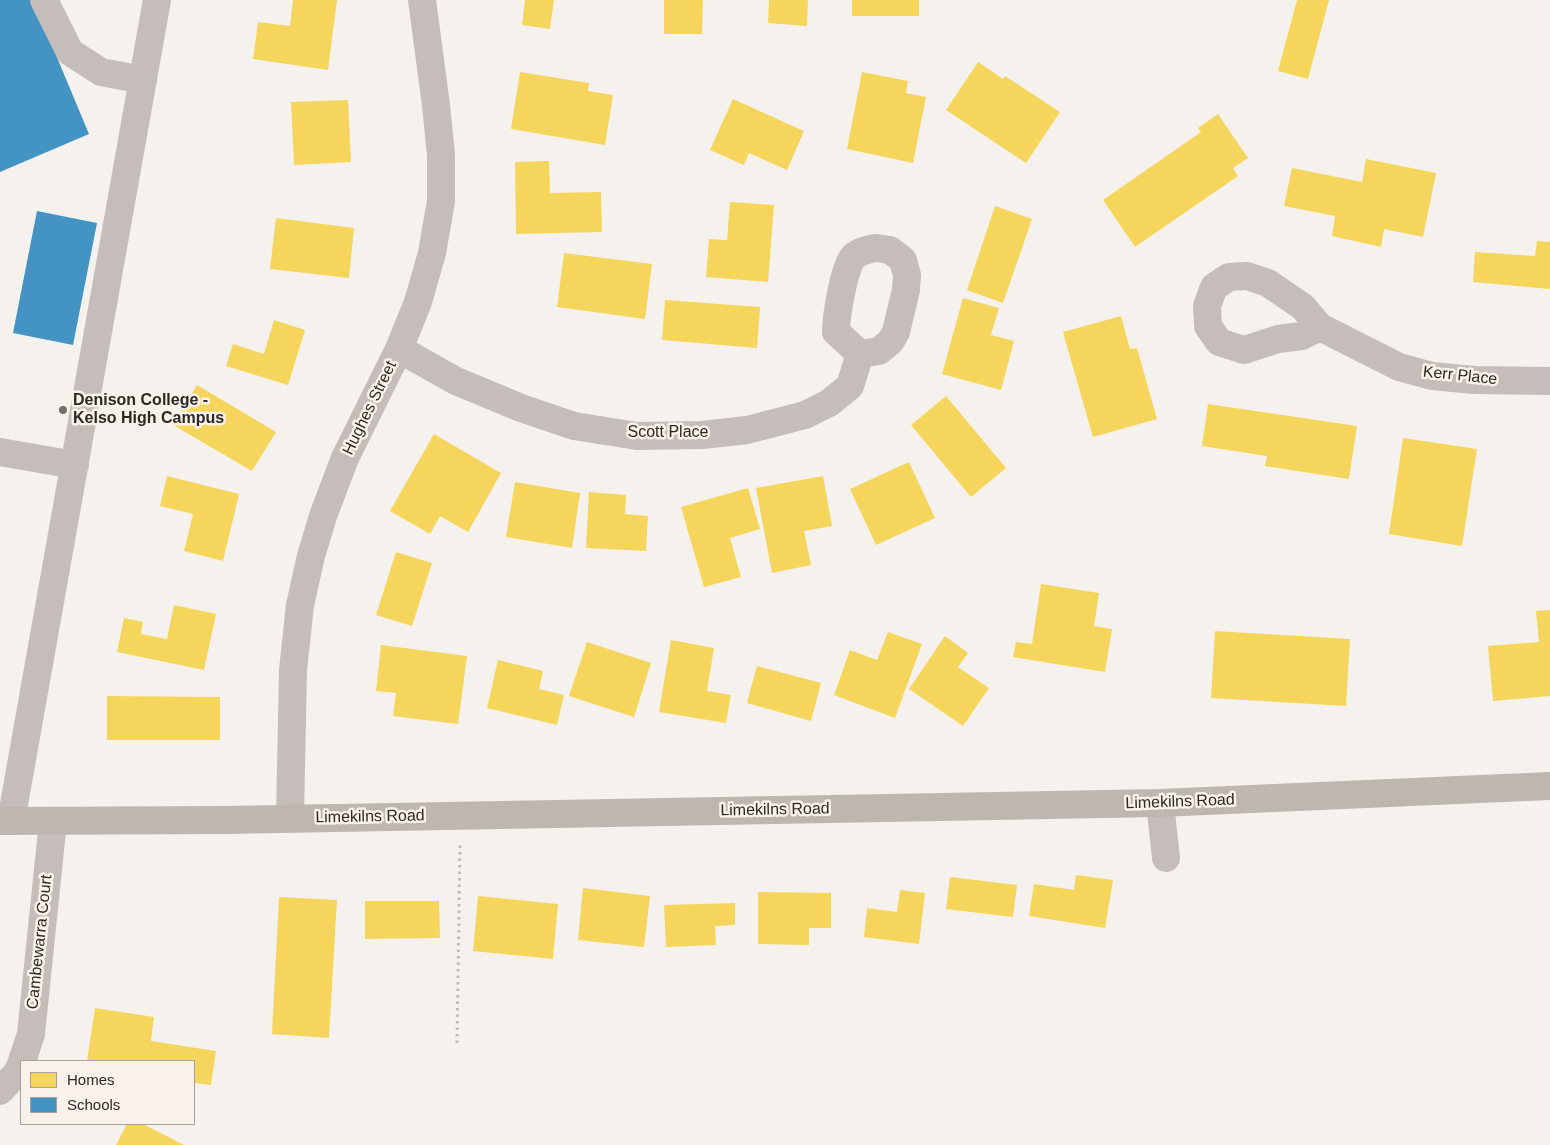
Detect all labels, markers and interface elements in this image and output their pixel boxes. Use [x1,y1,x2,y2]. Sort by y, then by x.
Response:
street label: Hughes Street [339,358,401,458]
street label: Kerr Place [1422,363,1498,389]
place label: Denison College - Kelso High Campus [73,391,224,429]
marker: Denison College - Kelso High Campus [57,404,69,416]
street label: Scott Place [628,423,708,443]
street label: Limekilns Road [1125,790,1235,814]
street label: Limekilns Road [720,799,830,821]
street label: Limekilns Road [315,806,425,828]
street label: Cambewarra Court [23,874,57,1010]
legend [20,1060,195,1125]
text: Homes [67,1071,115,1088]
text: Schools [67,1096,120,1113]

